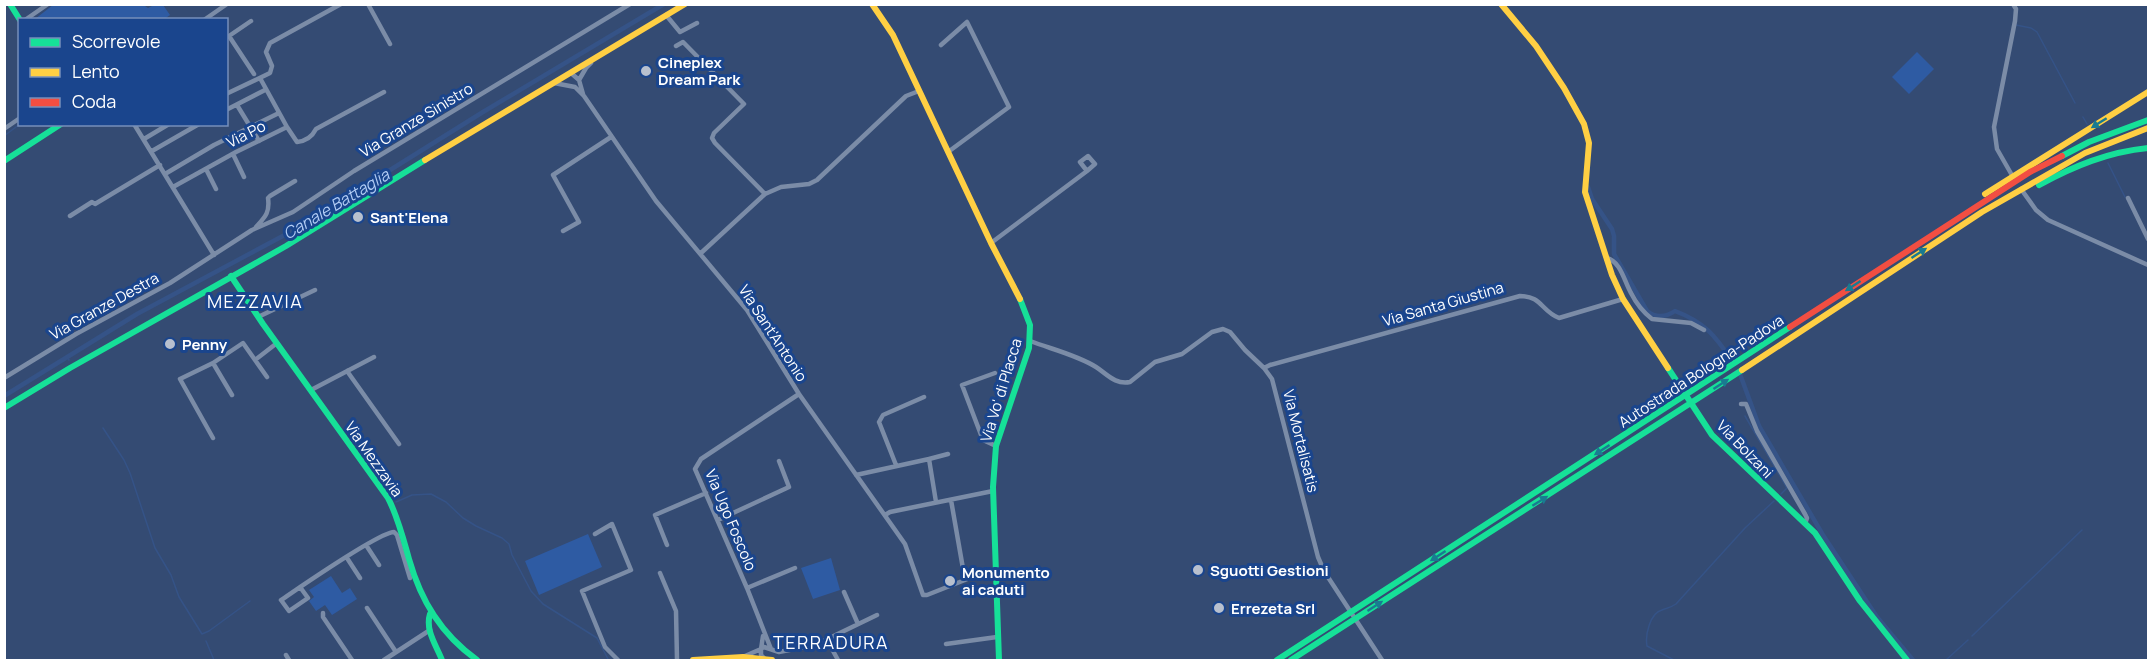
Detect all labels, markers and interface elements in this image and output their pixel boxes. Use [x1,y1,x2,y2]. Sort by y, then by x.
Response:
legend [18,18,228,126]
text: Scorrevole [72,29,161,53]
place label: Cineplex Dream Park [658,52,741,90]
text: Lento [72,59,120,83]
marker: Cineplex Dream Park [639,64,653,78]
street label: Via Granze Sinistro [355,78,477,162]
text: Coda [72,89,116,113]
street label: Via Po [223,115,269,153]
one-way arrow [2091,117,2107,128]
water label: Canale Battaglia [279,163,394,244]
place label: Sant'Elena [370,207,448,228]
marker: Sant'Elena [351,210,365,224]
one-way arrow [1911,248,1928,259]
street label: Via Granze Destra [46,267,162,345]
street label: Via Santa Giustina [1380,277,1506,331]
street label: Via Sant'Antonio [734,280,812,386]
one-way arrow [1845,280,1861,291]
district label: MEZZAVIA [207,289,303,313]
street label: Autostrada Bologna-Padova [1614,310,1788,432]
place label: Penny [182,334,228,355]
street label: Via Vo' di Placca [975,336,1027,444]
marker: Penny [163,337,177,351]
one-way arrow [1713,378,1729,390]
street label: Via Mortalisatis [1278,387,1324,495]
street label: Via Bolzani [1712,415,1778,483]
street label: Via Mezzavia [340,417,408,501]
one-way arrow [1594,444,1610,455]
street label: Via Ugo Foscolo [700,466,762,574]
one-way arrow [1532,496,1548,507]
one-way arrow [1431,550,1447,562]
place label: Sguotti Gestioni [1210,560,1329,581]
place label: Monumento ai caduti [962,562,1050,600]
marker: Sguotti Gestioni [1191,563,1205,577]
marker: Monumento ai caduti [943,574,957,588]
place label: Errezeta Srl [1231,598,1315,619]
one-way arrow [1367,600,1383,612]
marker: Errezeta Srl [1212,601,1226,615]
district label: TERRADURA [773,630,889,654]

